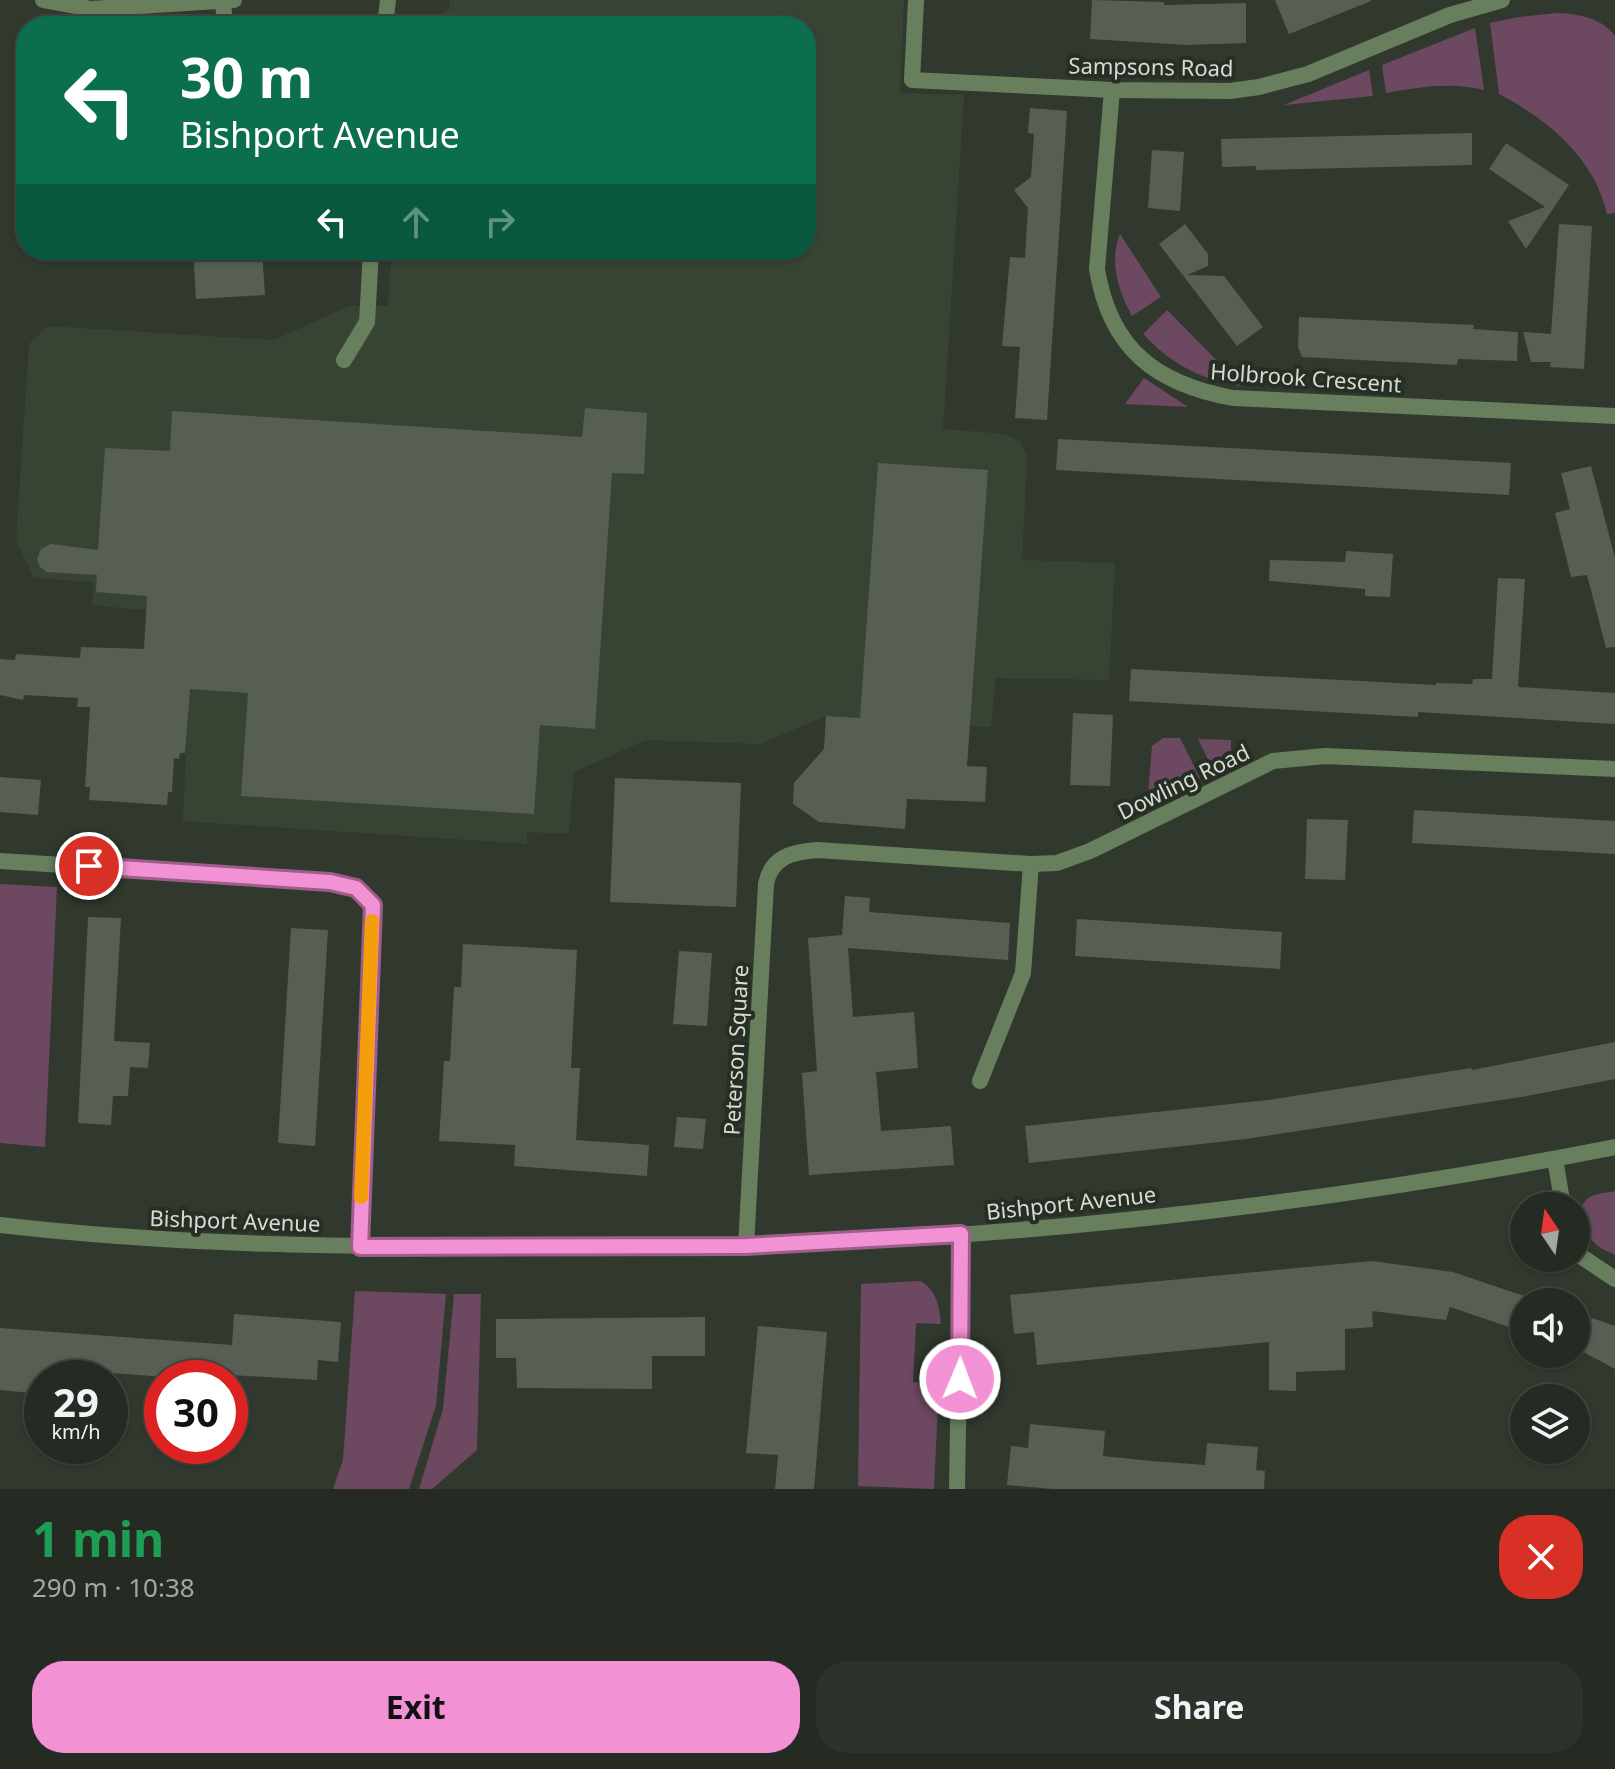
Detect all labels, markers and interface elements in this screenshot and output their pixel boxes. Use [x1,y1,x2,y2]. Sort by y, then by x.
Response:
text: 30 m [180,38,313,114]
icon: left [48,48,152,152]
street label: Sampsons Road [1068,50,1234,82]
text: Bishport Avenue [180,110,460,159]
icon: left [310,200,354,244]
icon: ahead [394,200,438,244]
icon: right [478,200,522,244]
street label: Holbrook Crescent [1209,355,1403,399]
street label: Dowling Road [1112,736,1254,826]
pin [55,832,123,900]
icon: arrive [67,844,111,888]
street label: Peterson Square [716,964,754,1136]
street label: Bishport Avenue [984,1178,1158,1226]
north arrow [1510,1192,1590,1272]
map controls [1510,1192,1590,1464]
street label: Bishport Avenue [149,1202,321,1238]
button: sound [1510,1288,1590,1368]
position arrow [918,1337,1002,1421]
speed limit sign: 30 [144,1360,248,1464]
text: 29 [53,1374,99,1429]
button: layers [1510,1384,1590,1464]
text: km/h [51,1418,101,1445]
text: 1 min [32,1506,164,1571]
button: close [1499,1515,1583,1599]
text: 290 m · 10:38 [32,1569,195,1605]
button: Exit [32,1661,800,1753]
button: Share [816,1661,1583,1753]

